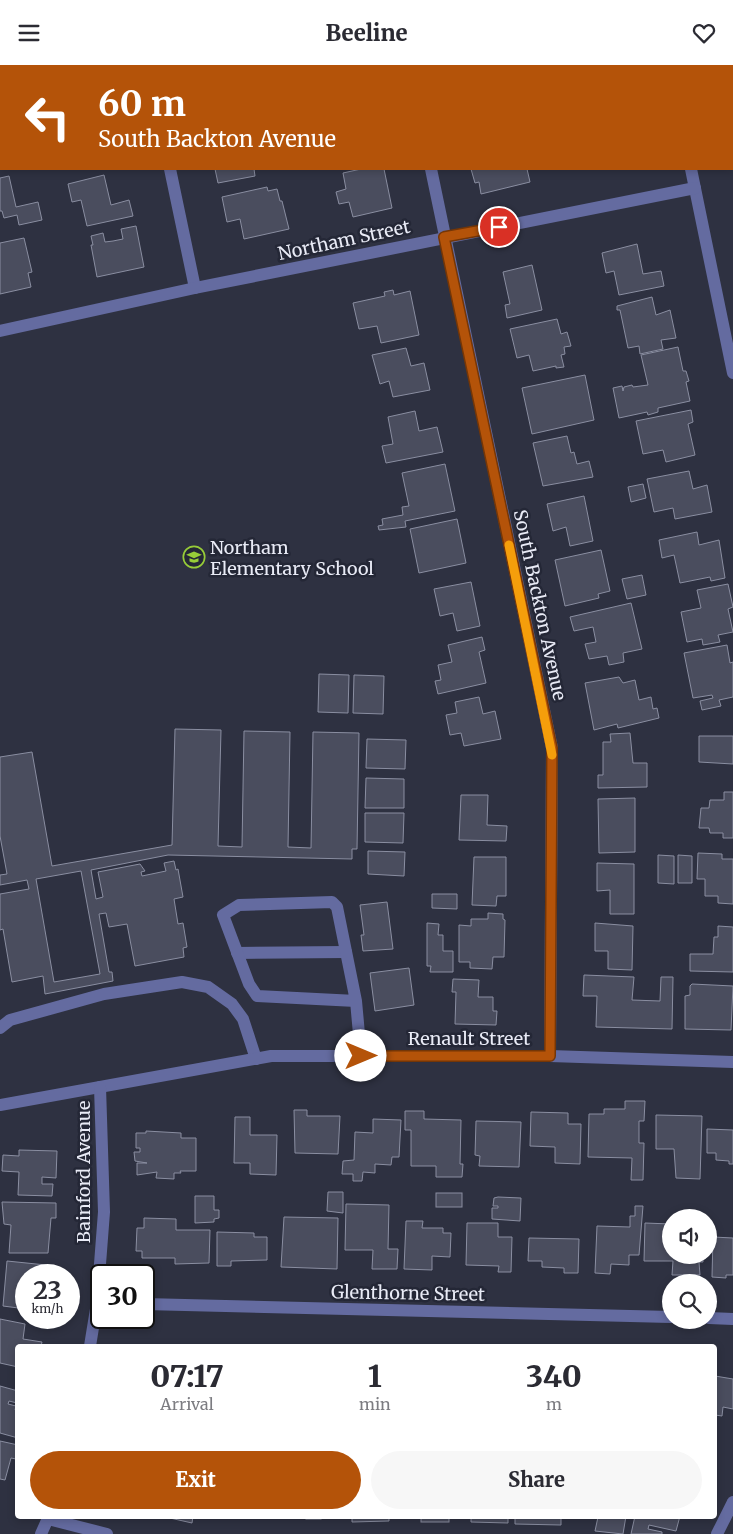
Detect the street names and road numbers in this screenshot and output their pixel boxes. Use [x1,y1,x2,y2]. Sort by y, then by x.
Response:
street label: Northam Street [276,215,412,265]
street label: South Backton Avenue [509,507,571,703]
street label: Renault Street [408,1027,530,1050]
street label: Bainford Avenue [72,1101,95,1243]
street label: Glenthorne Street [331,1280,485,1306]

